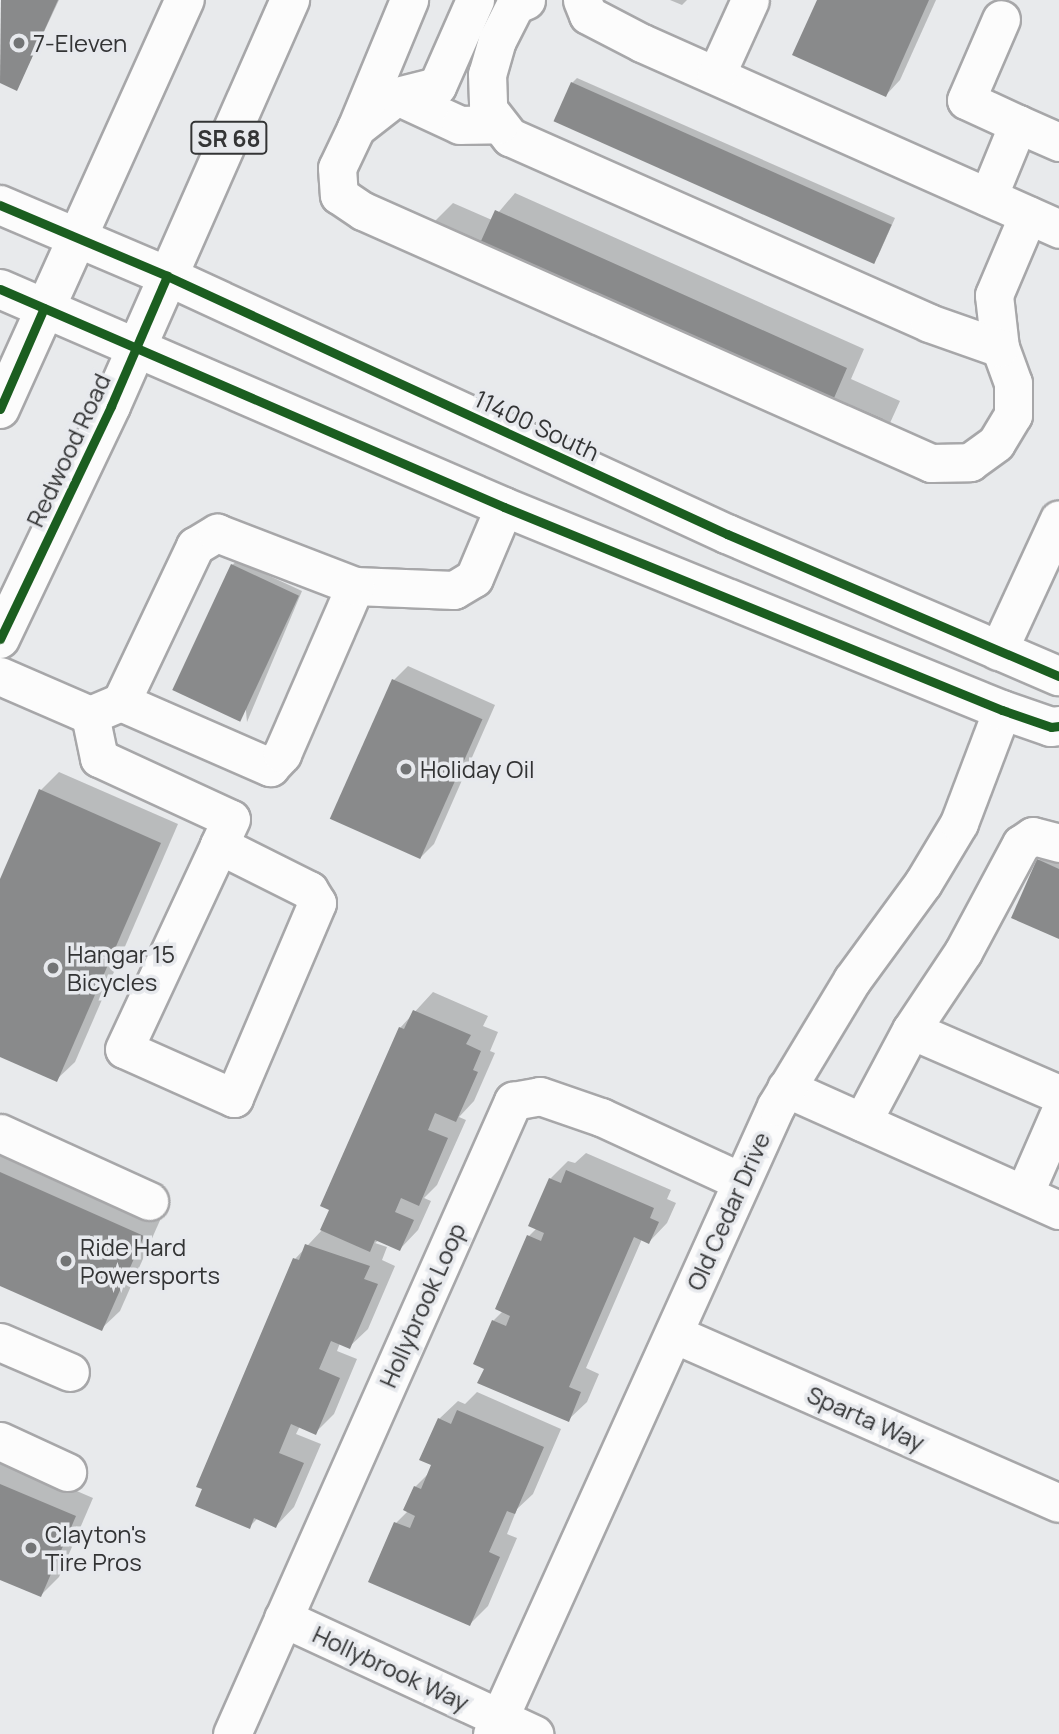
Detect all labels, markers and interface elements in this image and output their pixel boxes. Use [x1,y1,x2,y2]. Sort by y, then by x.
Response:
place label: 7-Eleven [33,29,127,57]
marker: 7-Eleven [11,35,27,51]
road number: SR 68 [189,119,269,158]
street label: Redwood Road [20,369,116,531]
street label: 11400 South [470,384,604,466]
place label: Holiday Oil [420,755,535,783]
marker: Holiday Oil [398,761,414,777]
place label: Hangar 15 Bicycles [67,940,175,996]
marker: Hangar 15 Bicycles [45,960,61,976]
street label: Old Cedar Drive [680,1127,776,1295]
street label: Hollybrook Loop [373,1218,471,1392]
place label: Ride Hard Powersports [80,1233,220,1289]
marker: Ride Hard Powersports [58,1253,74,1269]
street label: Sparta Way [803,1379,929,1457]
place label: Clayton's Tire Pros [45,1520,146,1576]
marker: Clayton's Tire Pros [23,1540,39,1556]
street label: Hollybrook Way [308,1619,474,1717]

